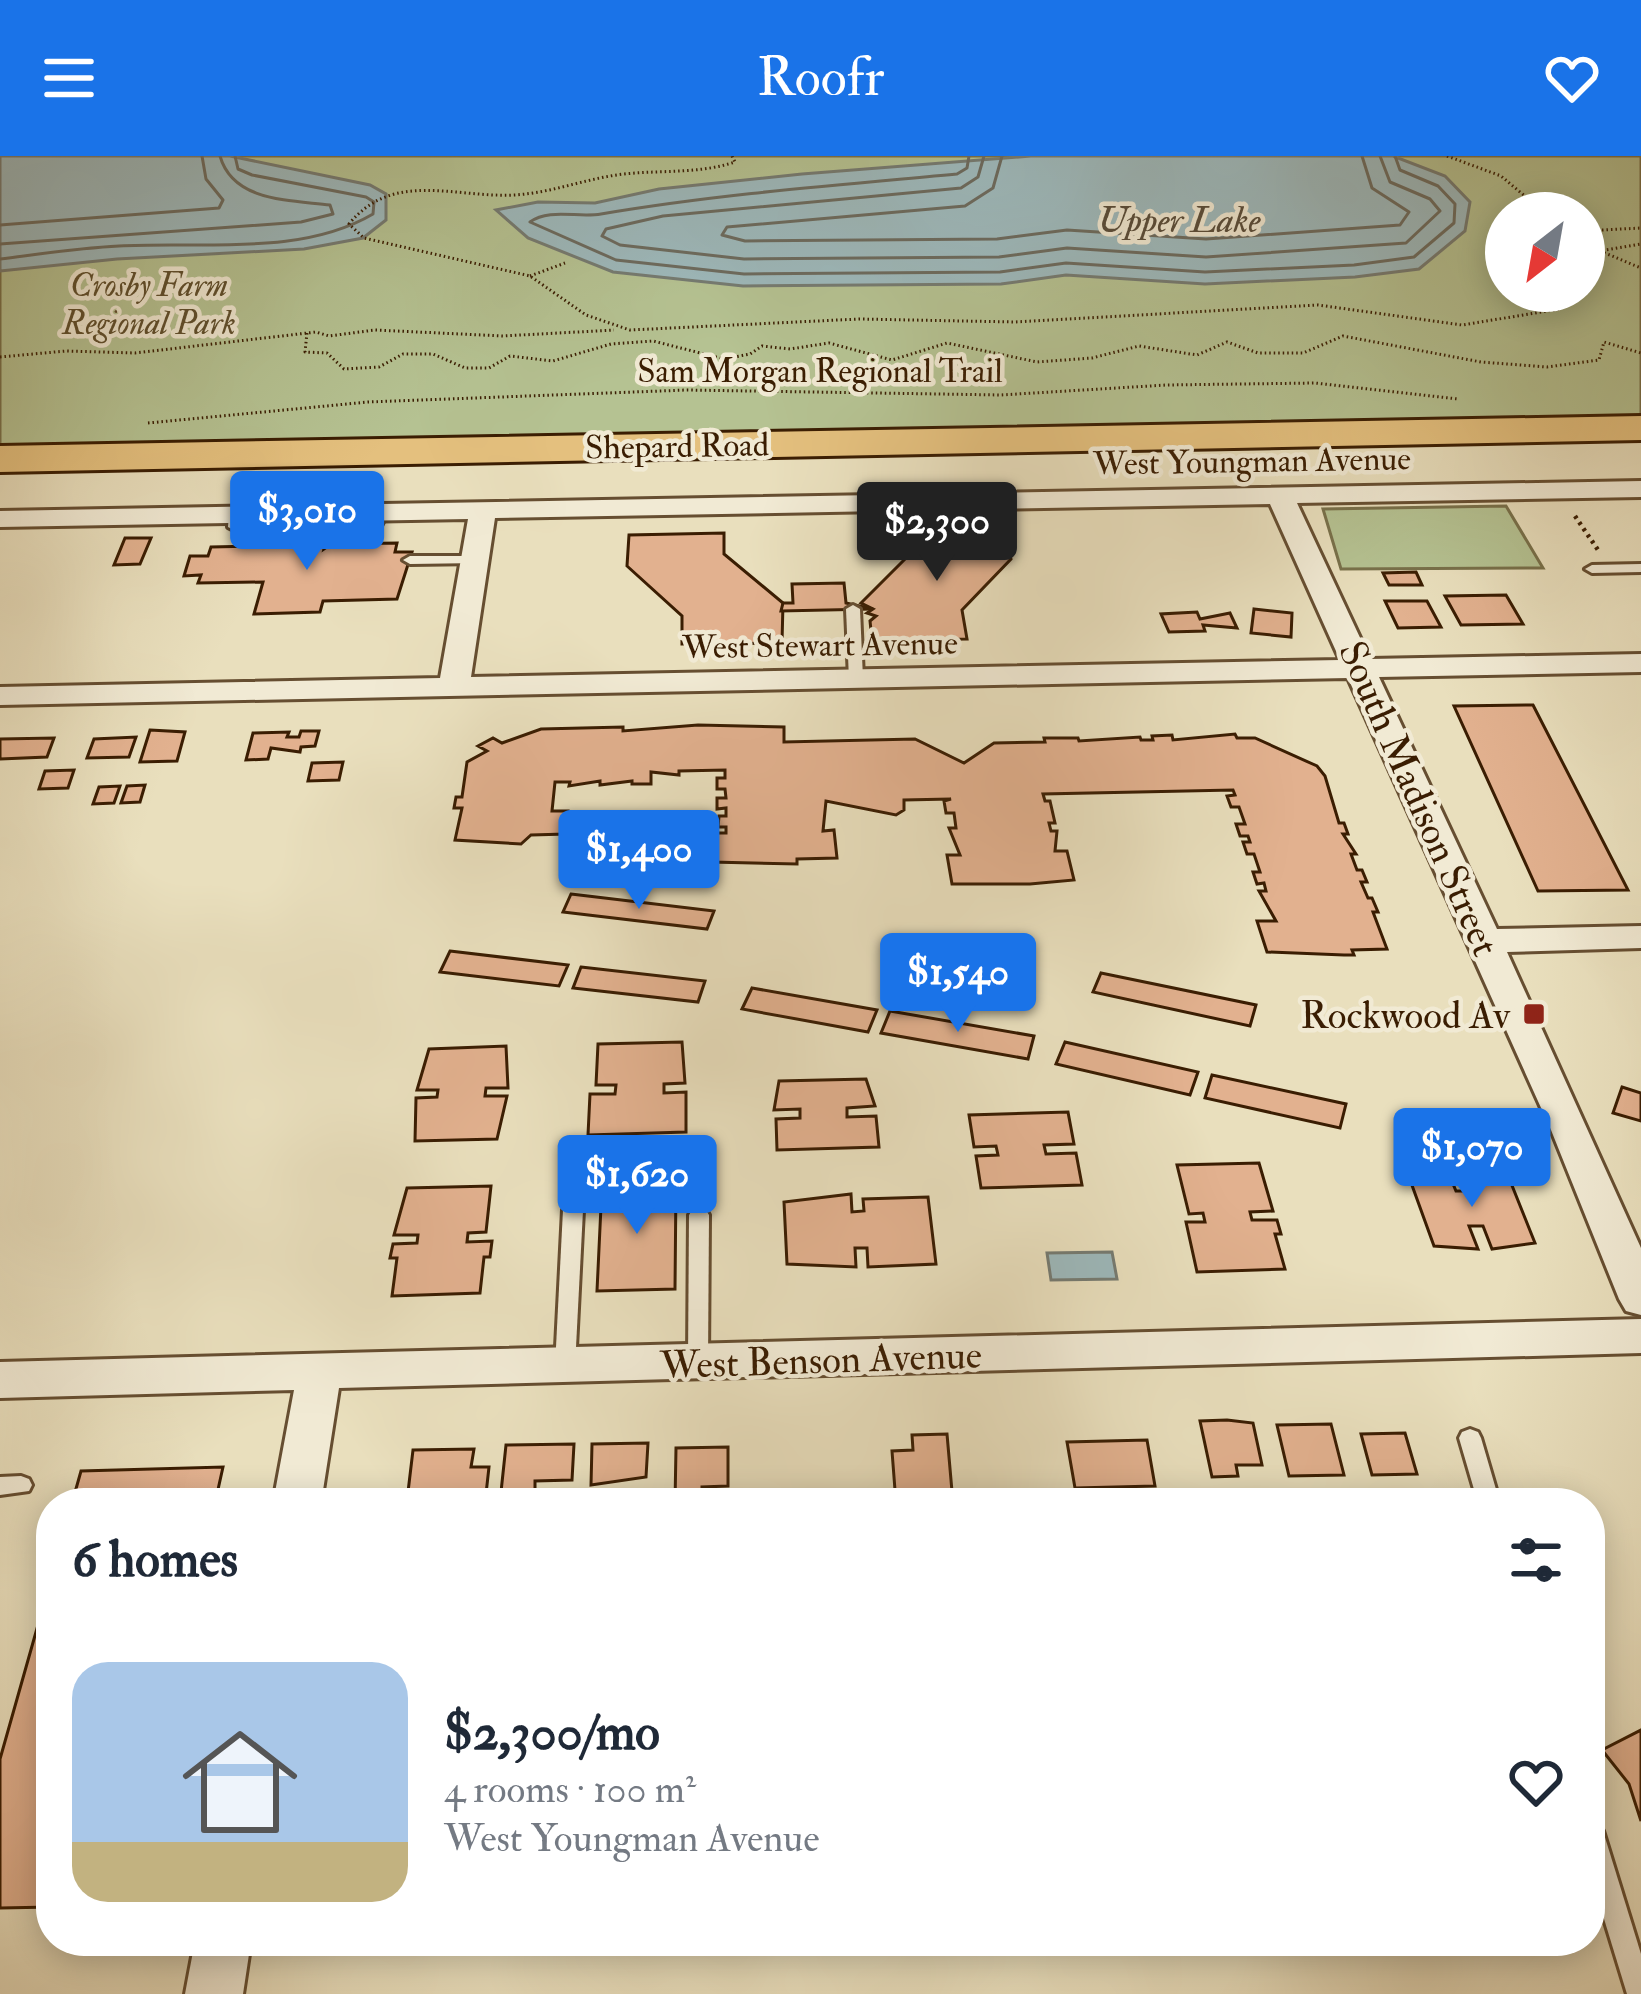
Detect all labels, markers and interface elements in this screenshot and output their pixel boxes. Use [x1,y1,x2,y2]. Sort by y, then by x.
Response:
text: Roofr [757,44,884,112]
icon: menu [36,45,102,111]
icon: heart [1539,45,1605,111]
north arrow [1485,192,1605,312]
map controls [1485,192,1605,312]
water label: Upper Lake [1098,198,1262,243]
park label: Crosby Farm Regional Park [61,265,236,344]
street label: Sam Morgan Regional Trail [637,351,1003,392]
street label: Shepard Road [585,424,769,470]
street label: West Youngman Avenue [1092,438,1411,485]
pin: $3,010 [209,471,405,573]
pin: $2,300 [839,482,1035,584]
text: $3,010 [257,485,357,534]
text: $2,300 [884,496,990,545]
street label: West Stewart Avenue [681,623,958,668]
street label: South Madison Street [1327,634,1510,964]
pin: $1,400 [541,810,737,912]
text: $1,400 [585,824,693,873]
pin: $1,540 [860,933,1056,1035]
text: $1,540 [907,947,1009,996]
place label: Rockwood Av [1300,991,1511,1040]
marker: Rockwood Av [1521,1001,1547,1027]
pin: $1,070 [1374,1108,1570,1210]
text: $1,070 [1420,1122,1524,1171]
pin: $1,620 [539,1135,735,1237]
text: $1,620 [585,1149,689,1198]
street label: West Benson Avenue [658,1330,983,1391]
icon: filters [1503,1527,1569,1593]
text: 6 homes [72,1528,238,1592]
text: $2,300/mo [444,1701,660,1765]
icon: home [168,1710,312,1854]
icon: heart [1503,1749,1569,1815]
text: 4 rooms · 100 m² [444,1765,696,1814]
text: West Youngman Avenue [444,1814,820,1863]

